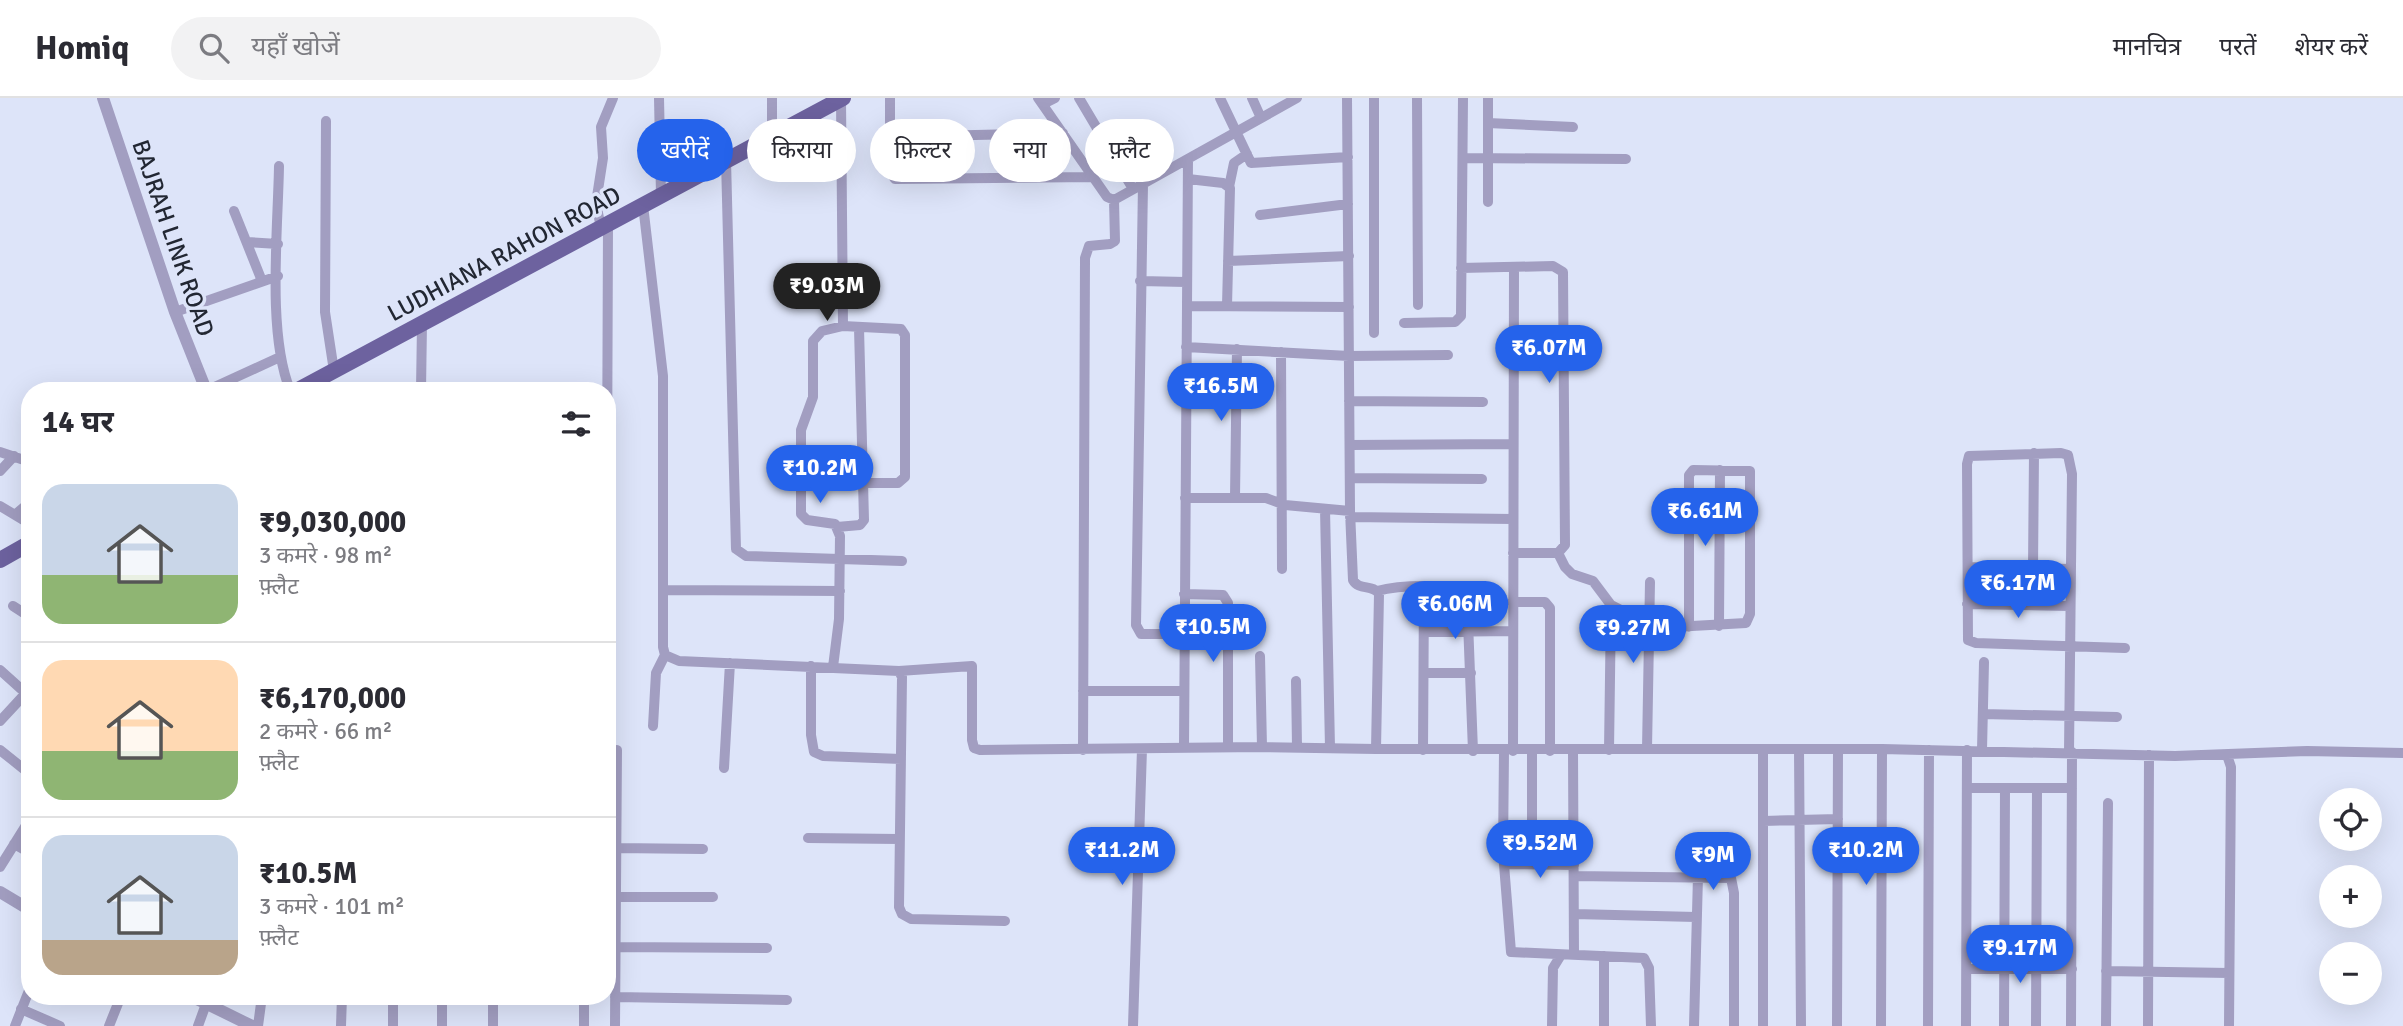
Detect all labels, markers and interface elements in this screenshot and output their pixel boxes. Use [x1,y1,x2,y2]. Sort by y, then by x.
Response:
search box [171,17,661,80]
text: Homiq [35,28,129,69]
icon: search [195,29,233,67]
text: यहाँ खोजें [251,31,340,63]
text: मानचित्र [2113,32,2181,62]
text: परतें [2219,32,2256,62]
text: शेयर करें [2294,32,2368,62]
chip: खरीदें [637,119,733,182]
chip: किराया [747,119,856,182]
chip: फ़िल्टर [870,119,975,182]
chip: नया [989,119,1071,182]
chip: फ़्लैट [1085,119,1174,182]
street label: BAJRAH LINK ROAD [125,136,221,340]
street label: LUDHIANA RAHON ROAD [382,180,626,328]
pin: ₹9.03M [770,264,884,323]
text: ₹9.03M [789,271,865,300]
pin: ₹6.07M [1492,326,1606,385]
text: ₹6.07M [1511,333,1587,362]
pin: ₹16.5M [1164,364,1278,423]
text: ₹16.5M [1183,371,1259,400]
text: 14 घर [42,404,114,441]
icon: filters [557,405,595,443]
pin: ₹10.2M [763,446,877,505]
text: ₹10.2M [782,453,858,482]
pin: ₹6.61M [1648,489,1762,548]
text: ₹6.61M [1667,496,1743,525]
text: ₹9,030,000 [259,504,406,541]
icon: home [98,512,182,596]
text: 3 कमरे · 98 m² [259,541,392,570]
pin: ₹6.17M [1961,560,2075,620]
text: ₹6.17M [1980,568,2056,597]
text: फ़्लैट [259,572,299,601]
pin: ₹6.06M [1398,582,1512,641]
text: ₹6.06M [1417,589,1493,618]
pin: ₹10.5M [1156,604,1270,664]
pin: ₹9.27M [1576,606,1690,665]
text: ₹10.5M [1175,612,1251,641]
text: ₹9.27M [1595,613,1671,642]
text: ₹6,170,000 [259,680,406,717]
icon: home [98,688,182,772]
text: 2 कमरे · 66 m² [259,717,392,746]
text: फ़्लैट [259,748,299,777]
map controls [2319,788,2382,1005]
button: locate [2319,788,2382,851]
pin: ₹9.52M [1483,820,1597,880]
pin: ₹11.2M [1065,828,1179,887]
text: ₹9.52M [1502,828,1578,857]
pin: ₹10.2M [1809,828,1923,887]
pin: ₹9M [1679,832,1747,892]
text: ₹11.2M [1084,835,1160,864]
text: ₹10.2M [1828,835,1904,864]
text: ₹9M [1691,840,1735,869]
text: ₹10.5M [259,855,357,892]
icon: home [98,863,182,947]
button: + [2319,865,2382,928]
text: 3 कमरे · 101 m² [259,892,405,921]
text: फ़्लैट [259,923,299,952]
pin: ₹9.17M [1963,926,2077,985]
text: ₹9.17M [1982,933,2058,962]
button: − [2319,942,2382,1005]

